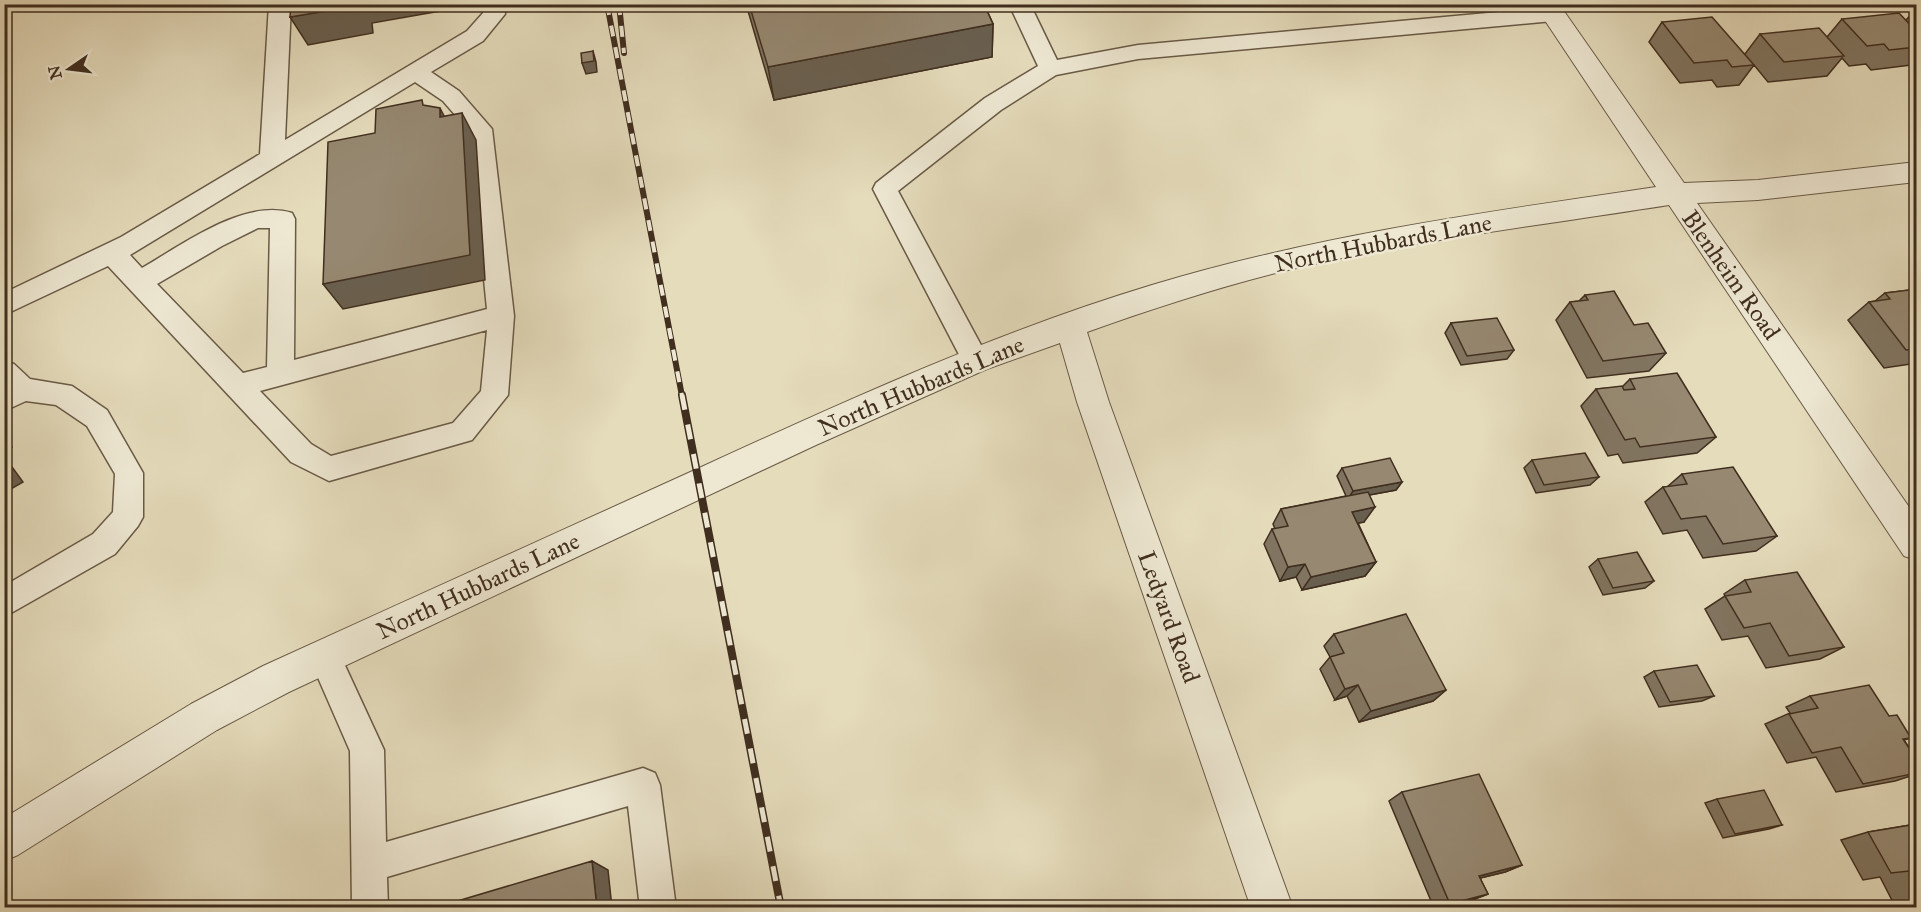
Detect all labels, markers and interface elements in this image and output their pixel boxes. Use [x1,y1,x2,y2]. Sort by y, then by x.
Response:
north arrow [39,39,99,99]
text: N [44,63,66,81]
street label: Blenheim Road [1675,204,1787,346]
street label: North Hubbards Lane [1272,207,1494,279]
street label: North Hubbards Lane [814,329,1028,443]
street label: North Hubbards Lane [372,526,584,646]
street label: Ledyard Road [1131,547,1207,687]

